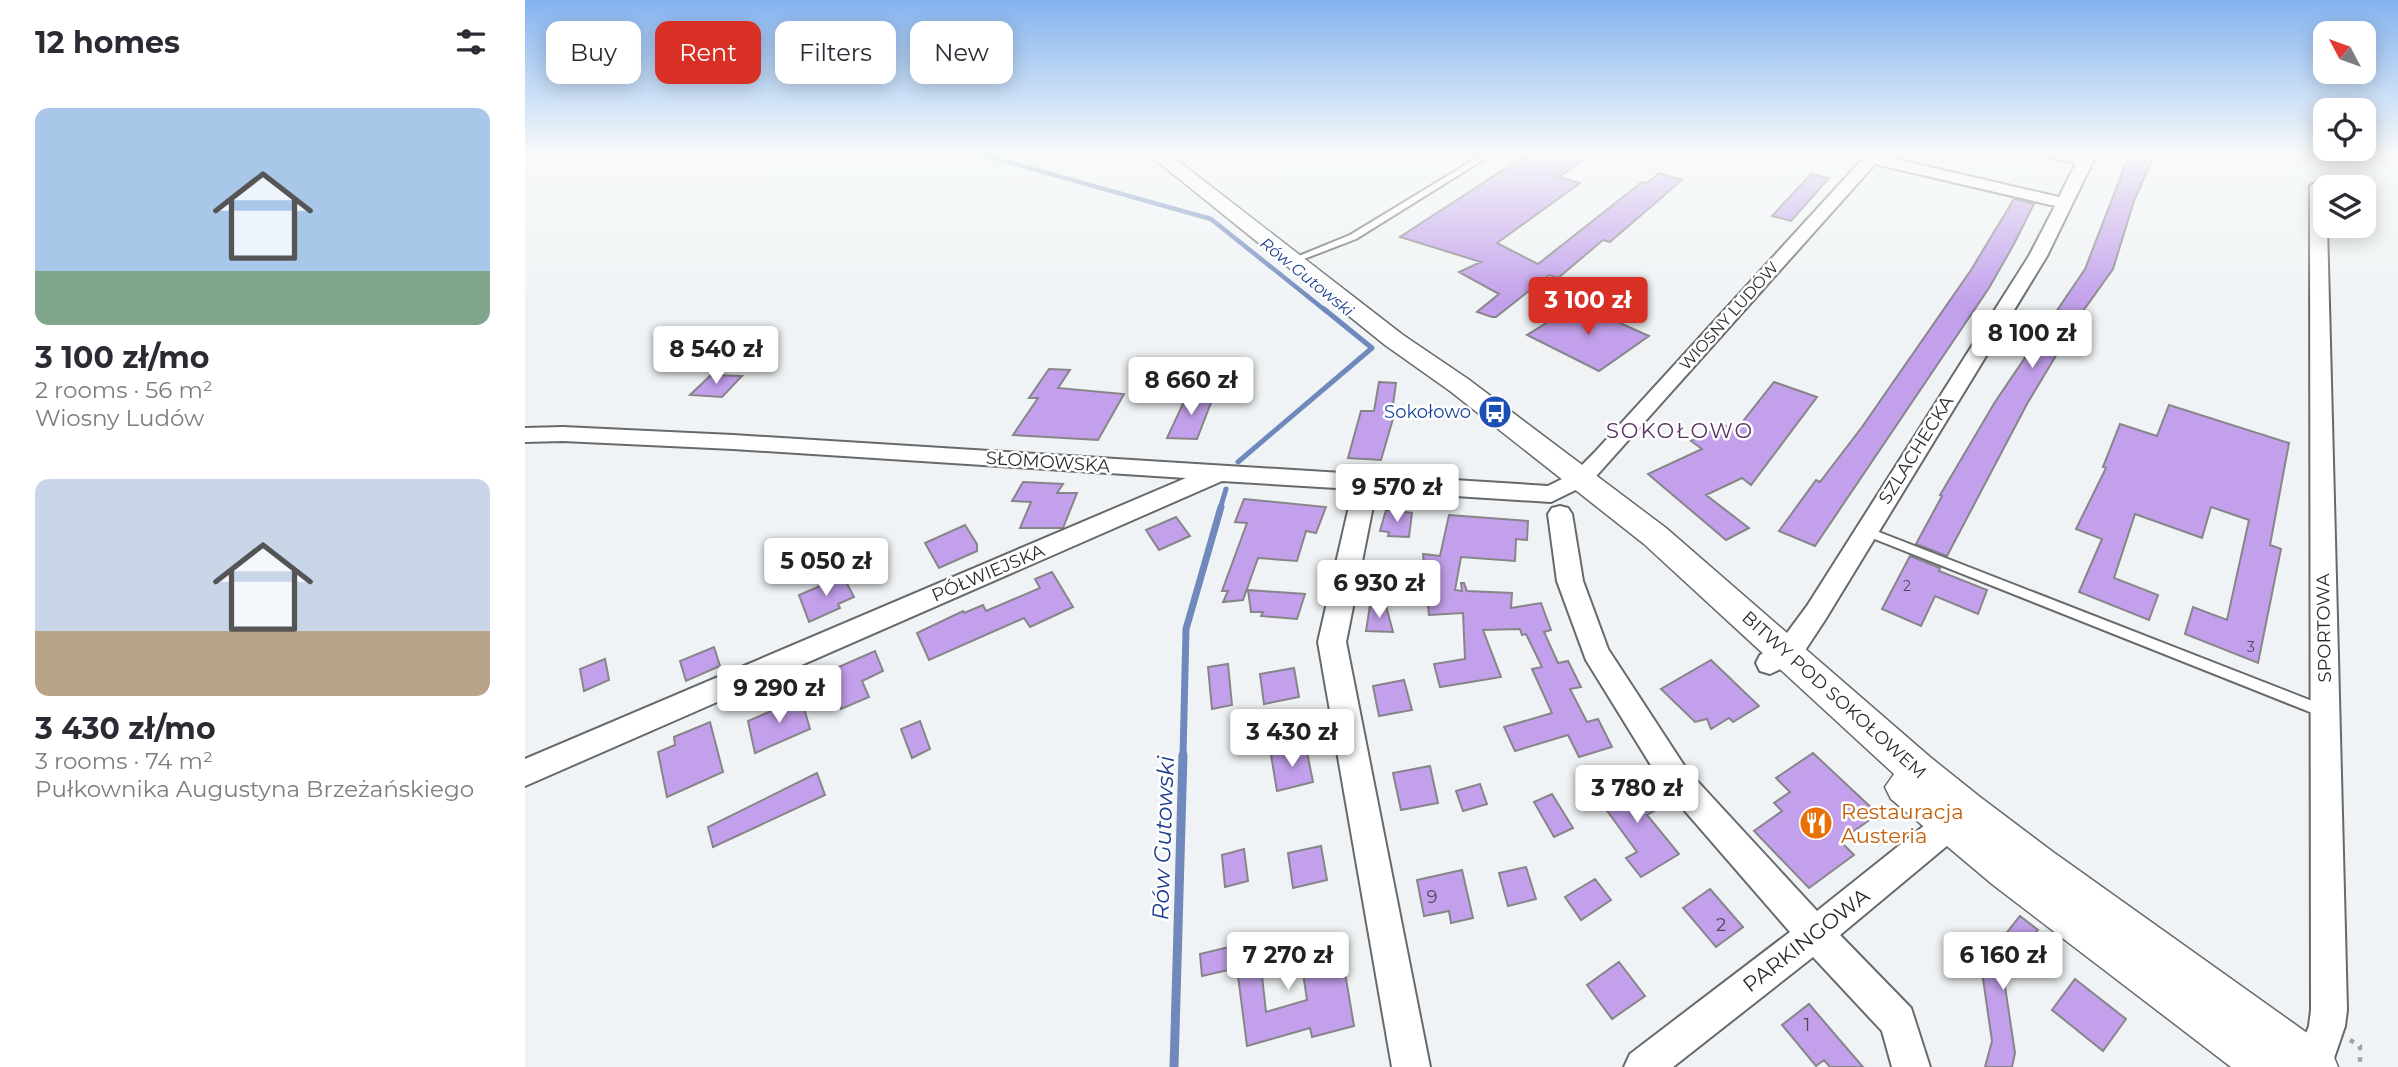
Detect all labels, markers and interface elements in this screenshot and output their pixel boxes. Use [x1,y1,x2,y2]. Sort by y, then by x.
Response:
chip: Buy [546,21,641,84]
chip: Rent [655,21,761,84]
chip: Filters [775,21,896,84]
chip: New [910,21,1013,84]
north arrow [2313,21,2377,84]
map controls [2313,21,2376,238]
icon: filters [452,23,490,61]
text: 12 homes [35,24,180,61]
button: locate [2313,98,2376,161]
icon: home [200,153,326,279]
button: layers [2313,175,2376,238]
water label: Rów Gutowski [1257,234,1358,321]
street label: WIOSNY LUDÓW [1676,258,1783,374]
pin: 3 100 zł [1516,278,1660,337]
text: 3 100 zł [1545,286,1631,314]
pin: 8 100 zł [1960,310,2104,370]
text: 8 100 zł [1988,319,2076,347]
pin: 8 540 zł [644,326,788,386]
text: 8 540 zł [669,335,763,363]
text: 3 100 zł/mo [35,339,209,376]
pin: 8 660 zł [1119,358,1263,417]
text: 8 660 zł [1144,366,1238,394]
text: 2 rooms · 56 m² [35,376,213,404]
street label: SZLACHECKA [1874,392,1958,508]
bus stop icon: Sokołowo [1476,393,1514,431]
place label: Sokołowo [1384,401,1471,423]
text: Wiosny Ludów [35,404,204,432]
district label: SOKOŁOWO [1606,418,1754,443]
street label: SŁOMOWSKA [985,447,1111,477]
pin: 9 570 zł [1325,464,1469,524]
text: 9 570 zł [1352,473,1442,501]
icon: home [200,524,326,650]
pin: 5 050 zł [754,538,898,598]
street label: PÓŁWIEJSKA [928,539,1048,607]
text: 5 050 zł [780,547,872,575]
pin: 6 930 zł [1307,560,1451,620]
text: 6 930 zł [1333,569,1425,597]
street label: SPORTOWA [2312,573,2336,683]
house number: 2 [1903,577,1911,595]
street label: BITWY POD SOKOŁOWEM [1737,606,1931,784]
house number: 3 [2247,638,2255,656]
pin: 9 290 zł [707,666,851,725]
text: 9 290 zł [733,674,825,702]
text: 3 430 zł/mo [35,710,216,747]
pin: 3 430 zł [1220,710,1364,769]
text: 3 430 zł [1246,718,1338,746]
text: 3 rooms · 74 m² [35,747,213,775]
water label: Rów Gutowski [1146,755,1180,921]
pin: 3 780 zł [1565,766,1709,825]
text: 3 780 zł [1591,774,1683,802]
text: Pułkownika Augustyna Brzeżańskiego [35,775,474,803]
place label: Restauracja Austeria [1841,799,1964,848]
restaurant icon: Restauracja Austeria [1797,804,1835,842]
street label: PARKINGOWA [1738,882,1875,997]
house number: 9 [1427,886,1438,908]
house number: 2 [1716,914,1726,936]
pin: 7 270 zł [1216,932,1360,992]
pin: 6 160 zł [1931,932,2075,992]
text: 7 270 zł [1243,941,1333,969]
text: 6 160 zł [1960,941,2046,969]
house number: 1 [1804,1014,1810,1036]

